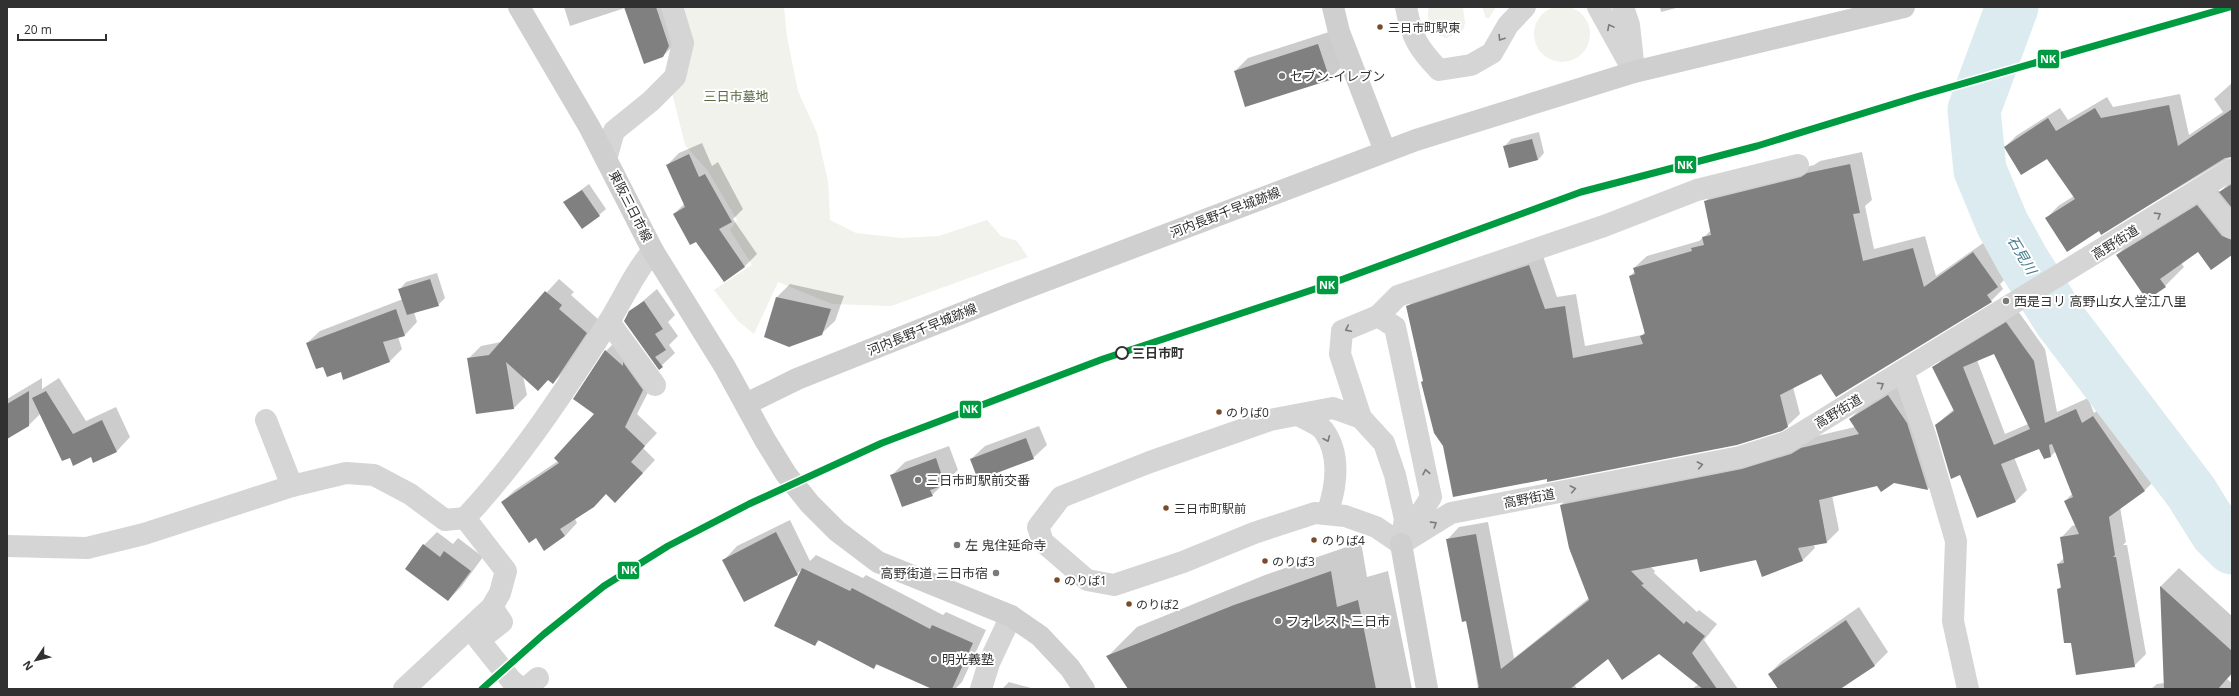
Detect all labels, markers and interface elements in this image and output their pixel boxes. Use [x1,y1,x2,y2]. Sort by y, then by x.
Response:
scale bar [18,16,106,42]
place label: 三日市町駅東 [1388,19,1460,36]
text: 20 m [24,21,52,38]
marker: 三日市町駅東 [1375,22,1385,32]
one-way arrow [1607,24,1614,31]
one-way arrow [1498,34,1506,41]
line badge: NK [2037,49,2060,69]
text: NK [2040,51,2057,66]
place label: セブン-イレブン [1290,67,1385,85]
marker: セブン-イレブン [1277,71,1287,81]
park label: 三日市墓地 [703,87,769,105]
line badge: NK [1674,155,1697,174]
text: NK [1677,157,1694,172]
street label: 東阪三日市線 [605,167,657,245]
street label: 河内長野千早城跡線 [1167,183,1283,241]
one-way arrow [2154,213,2161,220]
street label: 高野街道 [2088,221,2142,263]
water label: 石見川 [2003,232,2042,279]
line badge: NK [1316,275,1339,295]
text: NK [1319,277,1336,292]
place label: 西是ヨリ 高野山女人堂江八里 [2014,292,2186,310]
marker: 西是ヨリ 高野山女人堂江八里 [2001,296,2011,306]
street label: 河内長野千早城跡線 [864,299,980,359]
one-way arrow [1345,324,1352,332]
place label: 三日市町 [1132,344,1184,362]
marker: 三日市町 [1115,346,1129,360]
one-way arrow [1877,382,1884,390]
street label: 高野街道 [1811,390,1865,432]
line badge: NK [959,400,982,419]
text: NK [962,401,979,416]
place label: のりば0 [1226,404,1269,421]
marker: のりば0 [1214,407,1224,417]
one-way arrow [1322,434,1330,442]
one-way arrow [1697,461,1704,470]
one-way arrow [1422,469,1431,475]
place label: 三日市町駅前交番 [926,471,1030,489]
marker: 三日市町駅前交番 [913,475,923,485]
street label: 高野街道 [1502,484,1556,512]
one-way arrow [1570,486,1576,494]
place label: 三日市町駅前 [1174,500,1246,517]
marker: 三日市町駅前 [1161,503,1171,513]
one-way arrow [1430,521,1437,528]
place label: のりば4 [1322,532,1365,549]
marker: のりば4 [1309,535,1319,545]
place label: 左 鬼住延命寺 [965,536,1046,554]
marker: 左 鬼住延命寺 [952,540,962,550]
place label: のりば3 [1272,553,1315,570]
marker: のりば3 [1260,556,1270,566]
line badge: NK [617,561,640,580]
text: NK [621,562,638,577]
place label: 高野街道 三日市宿 [881,564,988,582]
marker: 高野街道 三日市宿 [991,568,1001,578]
place label: のりば1 [1064,572,1107,589]
marker: のりば1 [1052,575,1062,585]
place label: のりば2 [1136,596,1179,613]
marker: のりば2 [1124,599,1134,609]
place label: フォレスト三日市 [1286,612,1390,630]
marker: フォレスト三日市 [1273,616,1283,626]
north arrow [16,640,56,680]
place label: 明光義塾 [942,650,994,668]
marker: 明光義塾 [929,654,939,664]
text: N [19,658,36,674]

